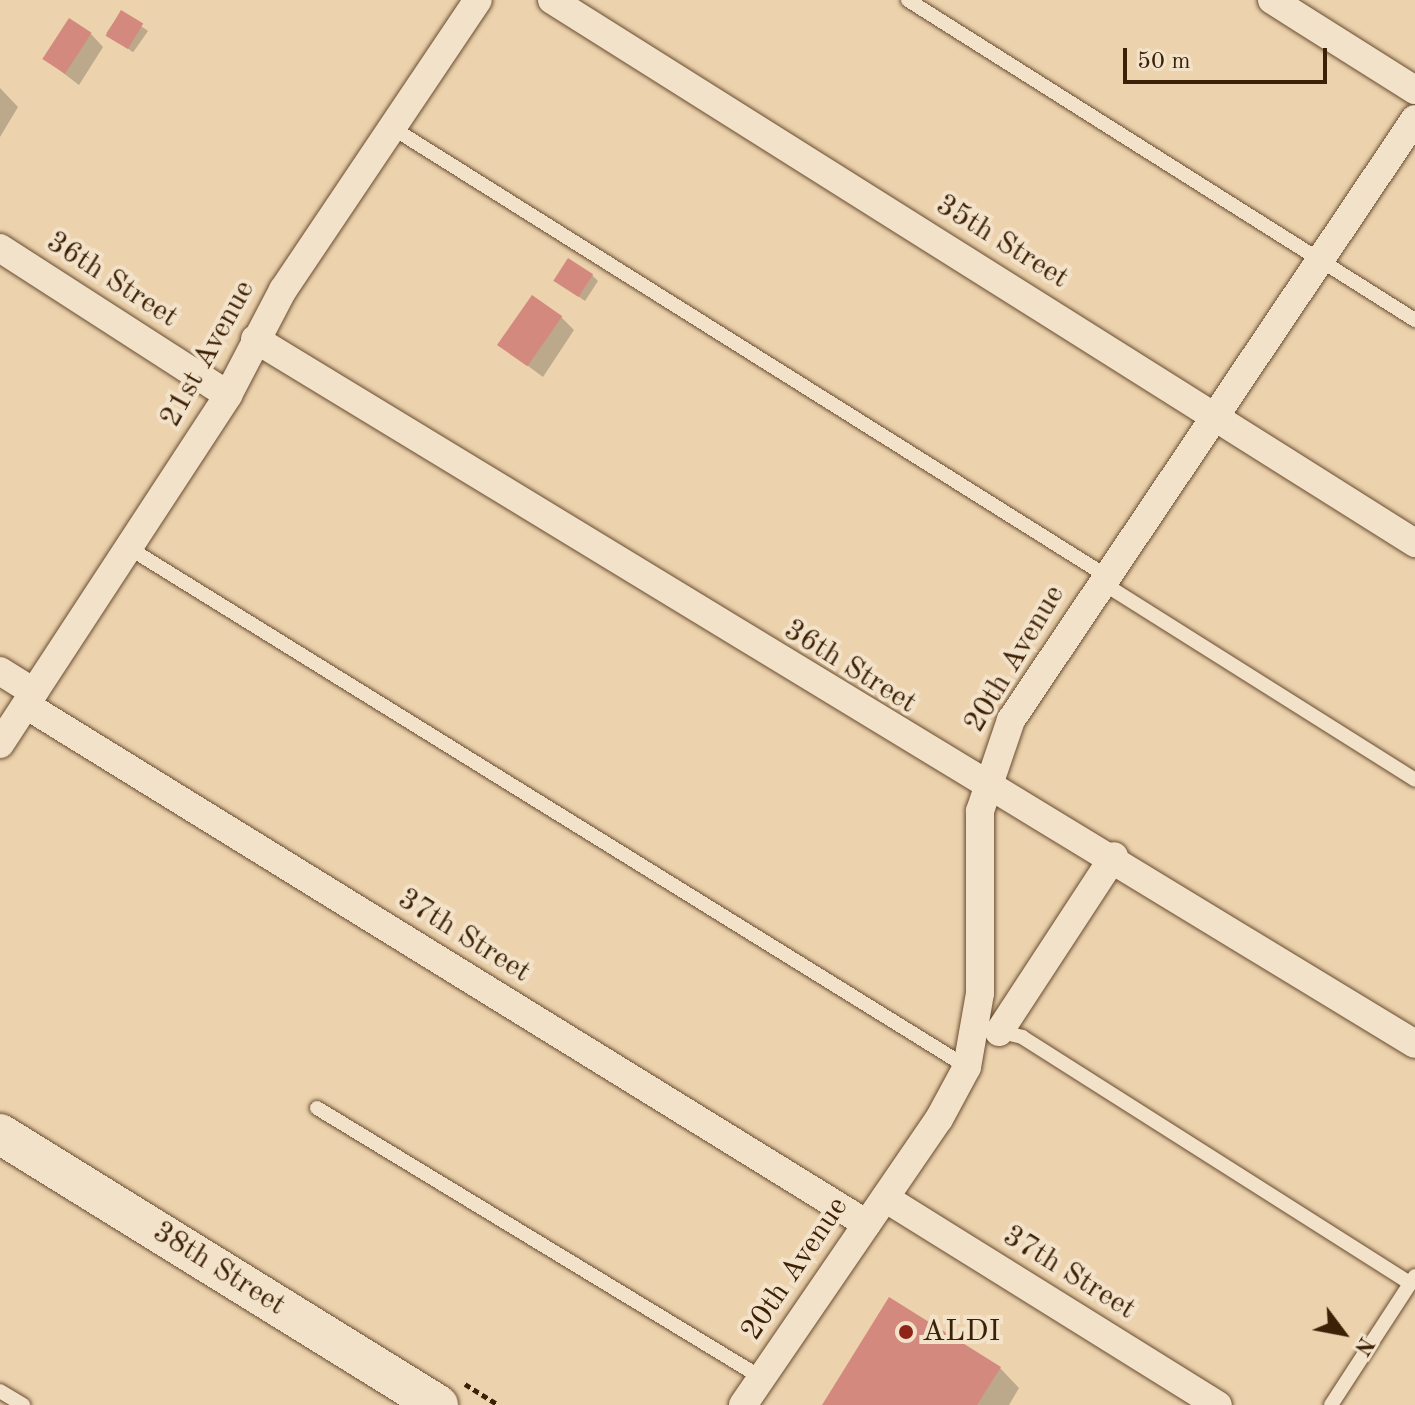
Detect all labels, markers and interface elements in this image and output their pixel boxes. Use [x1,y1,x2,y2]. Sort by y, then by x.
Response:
scale bar [1127,32,1331,82]
text: 50 m [1137,50,1191,74]
street label: 35th Street [929,187,1075,297]
street label: 36th Street [39,224,185,336]
street label: 21st Avenue [153,274,263,434]
street label: 20th Avenue [957,579,1073,739]
street label: 36th Street [777,612,923,722]
street label: 37th Street [391,881,537,991]
street label: 20th Avenue [734,1190,856,1348]
street label: 38th Street [146,1214,292,1324]
street label: 37th Street [996,1218,1142,1328]
north arrow [1303,1293,1383,1373]
place label: ALDI [922,1314,1000,1350]
marker: ALDI [897,1323,915,1341]
text: N [1350,1333,1377,1359]

